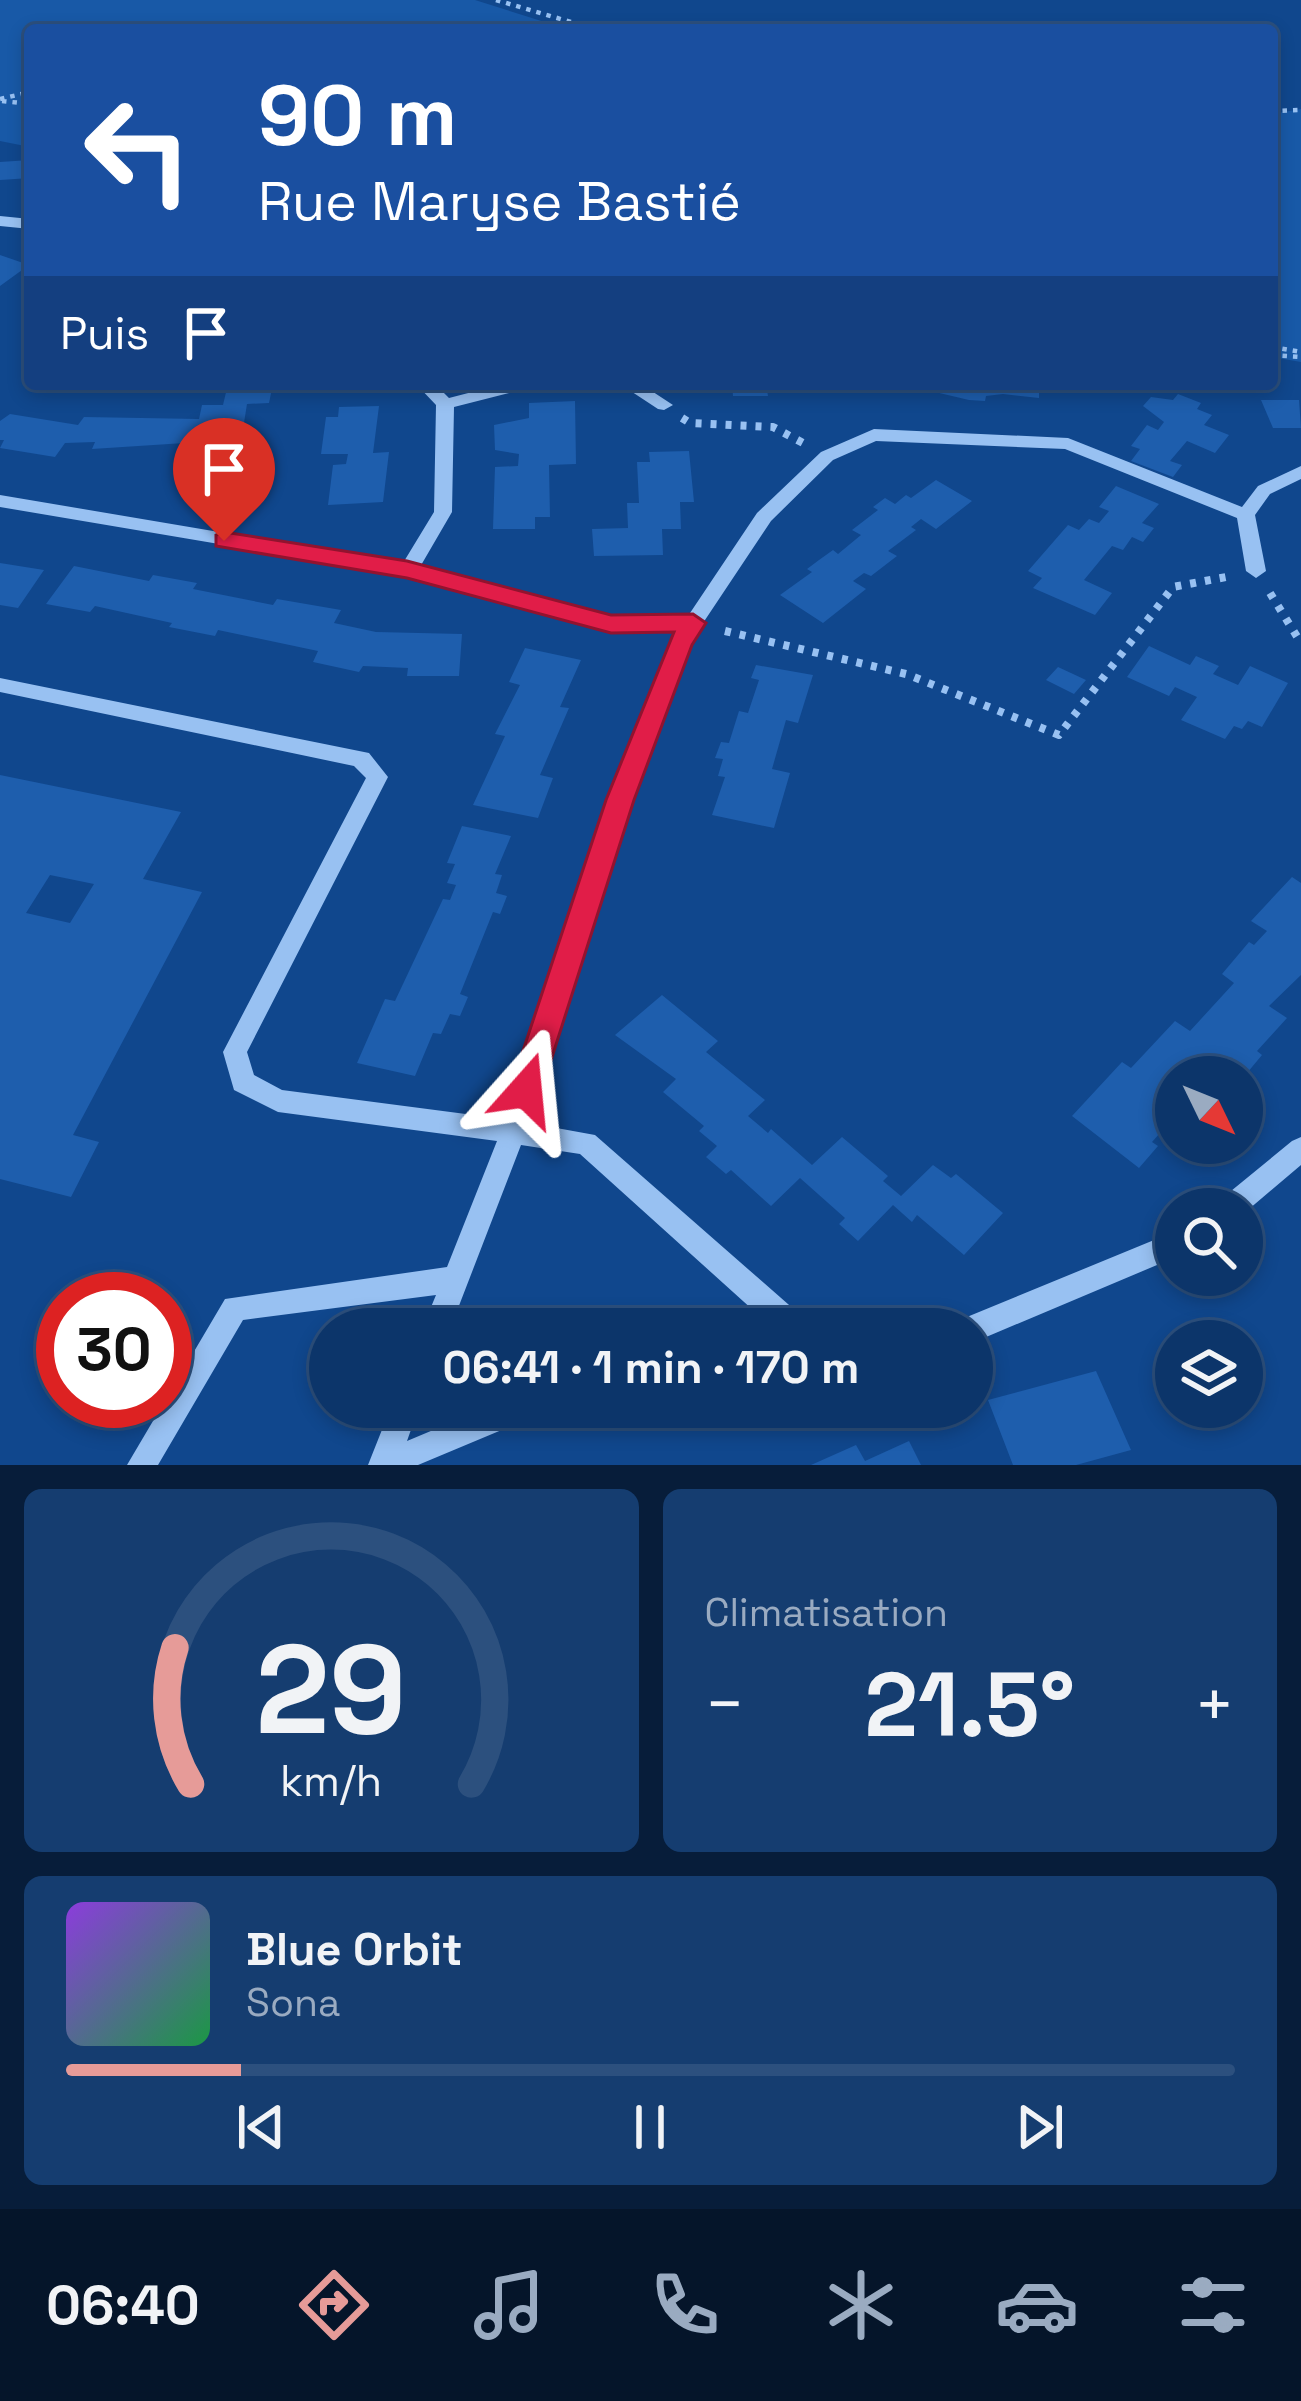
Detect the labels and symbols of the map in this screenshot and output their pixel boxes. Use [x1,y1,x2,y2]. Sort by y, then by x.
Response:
pin [173,418,275,541]
position arrow [463,1027,589,1153]
north arrow [1155,1056,1263,1164]
speed limit sign: 30 [36,1272,192,1428]

